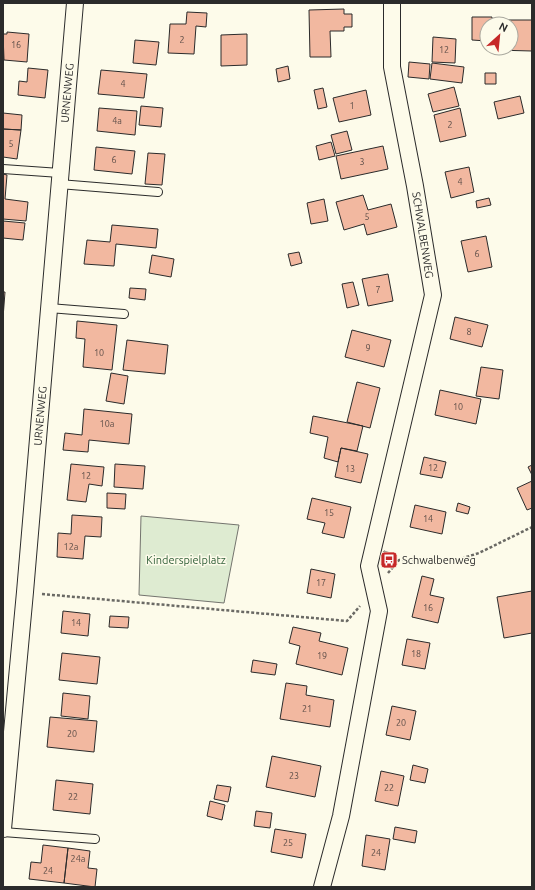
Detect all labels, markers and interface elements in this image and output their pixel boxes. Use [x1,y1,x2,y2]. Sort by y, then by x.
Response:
north arrow [479,16,519,56]
text: N [497,20,510,34]
house number: 2 [179,35,185,45]
house number: 16 [11,40,21,50]
house number: 12 [439,45,449,55]
street label: URNENWEG [58,63,76,123]
house number: 4 [120,79,126,89]
house number: 1 [349,101,355,111]
house number: 4a [112,116,122,126]
house number: 2 [447,120,453,130]
house number: 5 [8,139,14,149]
house number: 6 [111,155,117,165]
house number: 3 [359,157,365,167]
house number: 4 [457,177,463,187]
street label: SCHWALBENWEG [410,191,436,279]
house number: 5 [364,212,370,222]
house number: 6 [474,249,480,259]
house number: 7 [375,285,381,295]
house number: 8 [466,327,472,337]
house number: 9 [365,343,371,353]
house number: 10 [94,348,104,358]
street label: URNENWEG [31,386,49,446]
house number: 10 [453,402,463,412]
house number: 10a [100,419,114,429]
house number: 12 [428,463,438,473]
house number: 13 [345,464,355,474]
house number: 12 [81,471,91,481]
house number: 15 [324,508,334,518]
house number: 14 [423,514,433,524]
house number: 12a [64,542,78,552]
bus stop icon: Schwalbenweg [379,550,399,570]
park label: Kinderspielplatz [146,554,226,566]
place label: Schwalbenweg [402,554,476,566]
house number: 17 [316,578,326,588]
house number: 16 [423,603,433,613]
house number: 14 [71,618,81,628]
house number: 18 [411,649,421,659]
house number: 19 [317,651,327,661]
house number: 21 [302,704,312,714]
house number: 20 [396,718,406,728]
house number: 20 [67,729,77,739]
house number: 23 [289,771,299,781]
house number: 22 [384,783,394,793]
house number: 22 [68,792,78,802]
house number: 25 [283,838,293,848]
house number: 24 [371,848,381,858]
house number: 24a [71,854,85,864]
house number: 24 [43,866,53,876]

